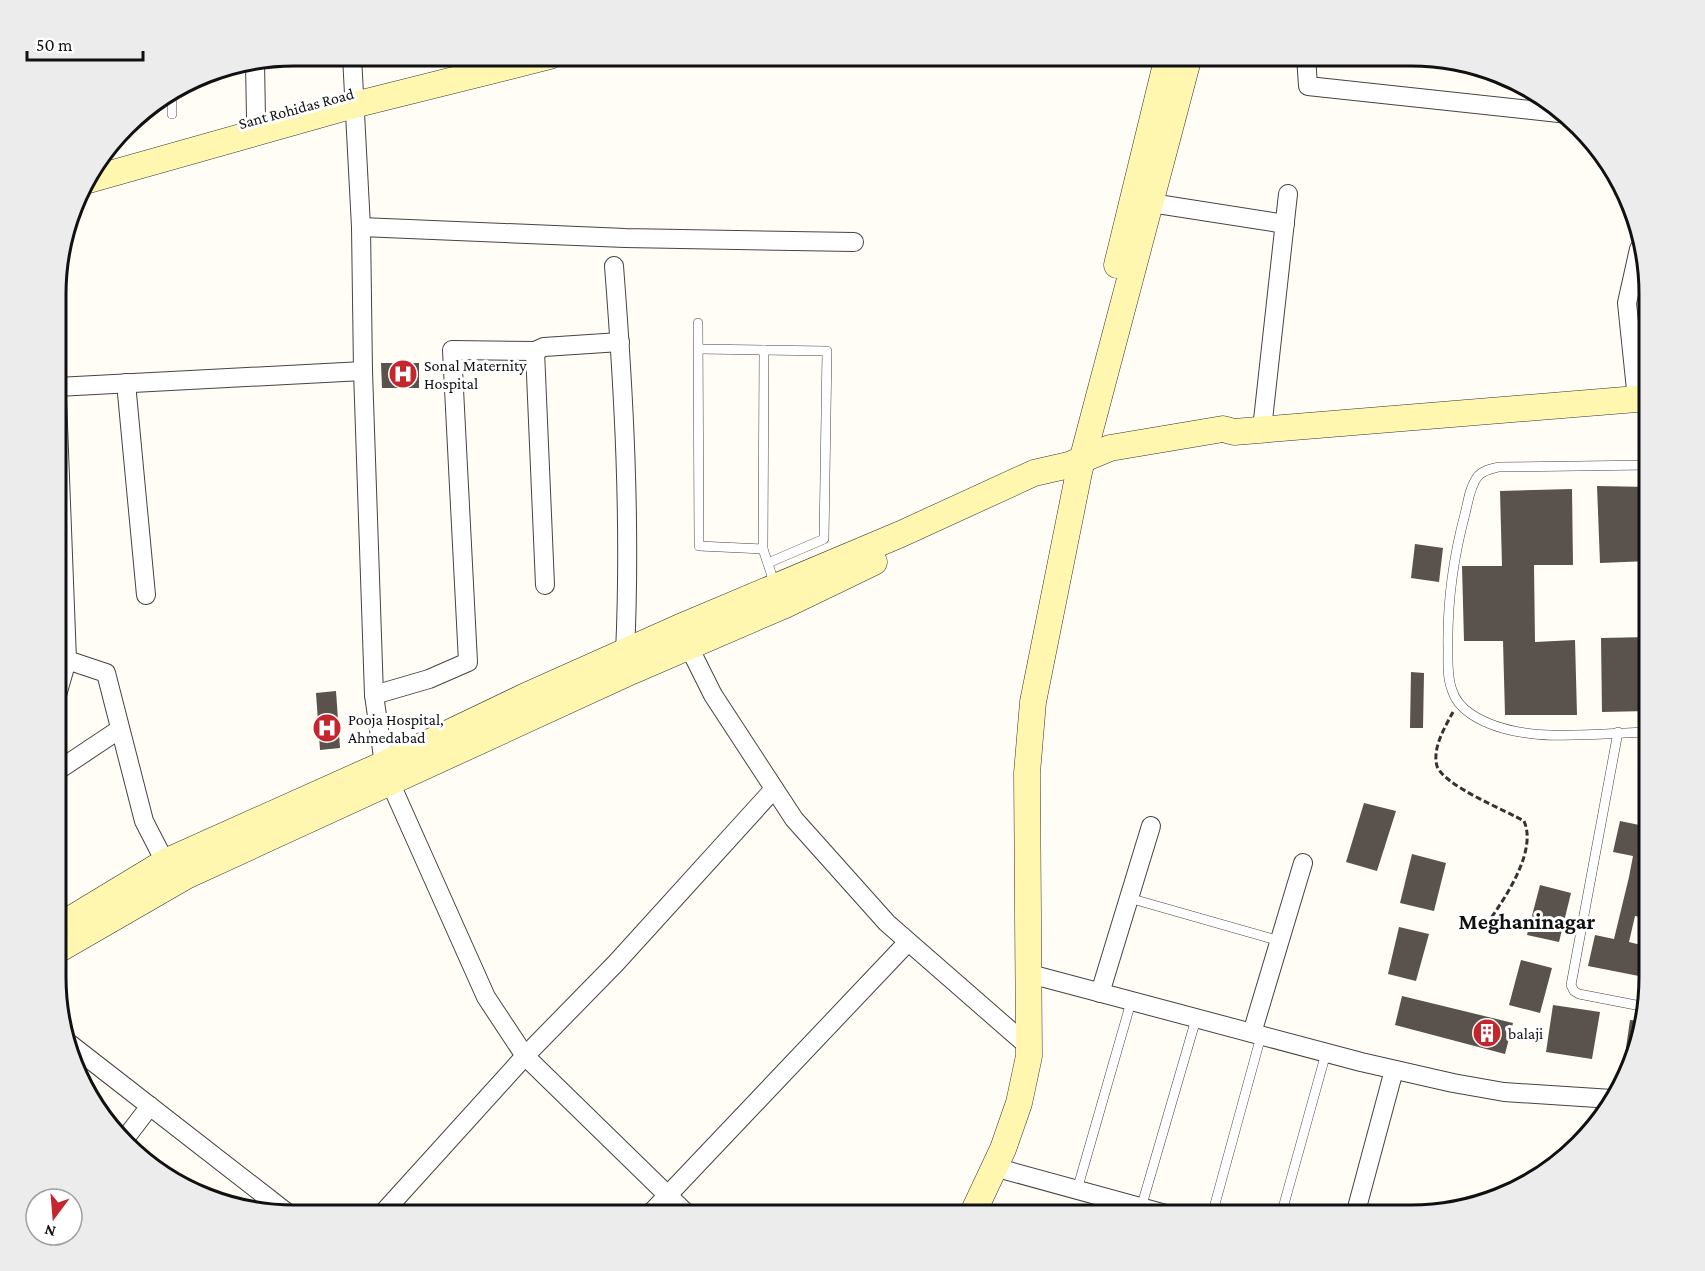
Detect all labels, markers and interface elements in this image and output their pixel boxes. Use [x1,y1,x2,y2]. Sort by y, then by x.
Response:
scale bar [27,24,142,62]
text: 50 m [36,35,73,55]
street label: Sant Rohidas Road [237,85,356,132]
place label: Sonal Maternity Hospital [424,357,527,393]
hospital icon: Sonal Maternity Hospital [387,358,419,390]
place label: Pooja Hospital, Ahmedabad [348,711,444,746]
hospital icon: Pooja Hospital, Ahmedabad [311,712,343,744]
district label: Meghaninagar [1459,909,1596,934]
building icon: balaji [1471,1017,1503,1049]
place label: balaji [1508,1025,1543,1043]
north arrow [24,1187,84,1247]
text: N [42,1221,58,1241]

